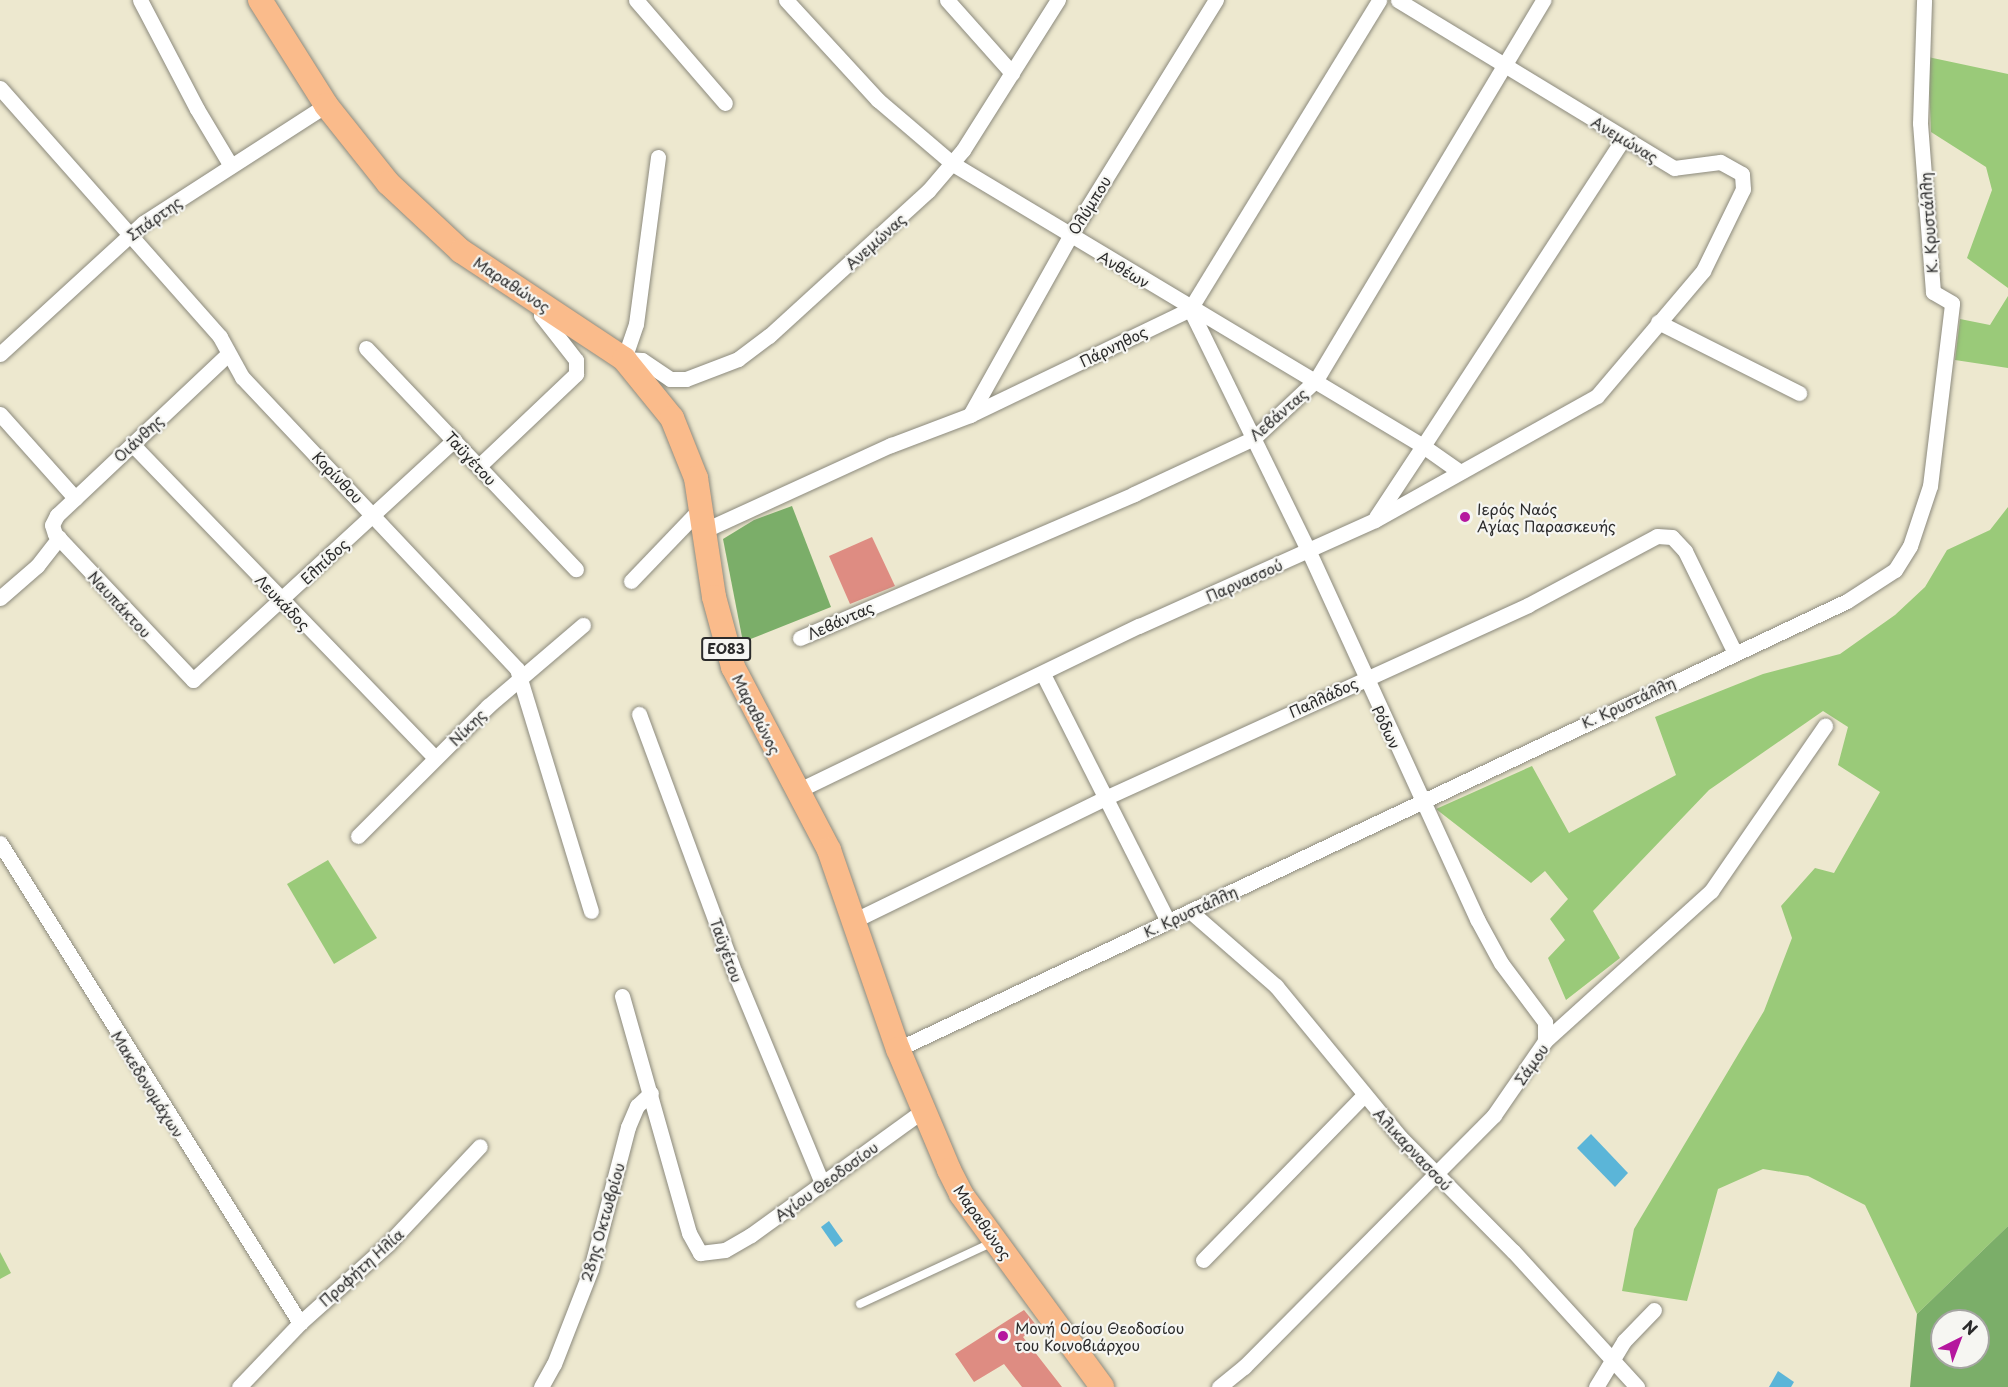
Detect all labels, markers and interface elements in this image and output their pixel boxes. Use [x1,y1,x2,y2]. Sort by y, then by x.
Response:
street label: Ανεμώνας [1588,112,1662,166]
street label: Ολύμπου [1064,172,1114,238]
street label: Κ. Κρυστάλλη [1915,172,1941,274]
street label: Σπάρτης [123,192,185,244]
street label: Ανεμώνας [841,209,909,273]
street label: Ανθέων [1095,247,1153,291]
street label: Μαραθώνος [470,253,554,315]
street label: Πάρνηθος [1076,322,1150,370]
street label: Λεβάντας [1245,384,1311,444]
street label: Οιάνθης [110,411,166,465]
street label: Ταϋγέτου [442,427,500,489]
street label: Κορίνθου [309,447,367,507]
place label: Ιερός Ναός Αγίας Παρασκευής [1477,499,1616,534]
marker: Ιερός Ναός Αγίας Παρασκευής [1458,510,1472,524]
street label: Ελπίδος [296,534,352,588]
street label: Παρνασσού [1203,555,1285,605]
street label: Ναυπάκτου [85,567,155,641]
street label: Λευκάδος [252,570,314,634]
street label: Λεβάντας [804,597,876,643]
road number: ΕΟ83 [700,638,752,660]
street label: Μαραθώνος [729,671,785,757]
street label: Κ. Κρυστάλλη [1578,672,1678,732]
street label: Παλλάδος [1286,673,1360,721]
street label: Ρόδων [1369,702,1405,752]
street label: Νίκης [445,705,489,749]
street label: Κ. Κρυστάλλη [1140,881,1240,941]
street label: Ταϋγέτου [707,915,747,985]
street label: Μακεδονομάχων [108,1027,188,1141]
street label: Σάμου [1510,1040,1552,1088]
street label: Αλικαρνασσού [1370,1104,1456,1194]
street label: Αγίου Θεοδοσίου [771,1138,881,1224]
street label: 28ης Οκτωβρίου [576,1160,628,1284]
street label: Μαραθώνος [951,1181,1015,1263]
street label: Προφήτη Ηλία [315,1224,407,1310]
north arrow [1930,1309,1990,1369]
text: N [1958,1314,1983,1340]
place label: Μονή Οσίου Θεοδοσίου του Κοινοβιάρχου [1015,1318,1185,1353]
marker: Μονή Οσίου Θεοδοσίου του Κοινοβιάρχου [996,1329,1010,1343]

